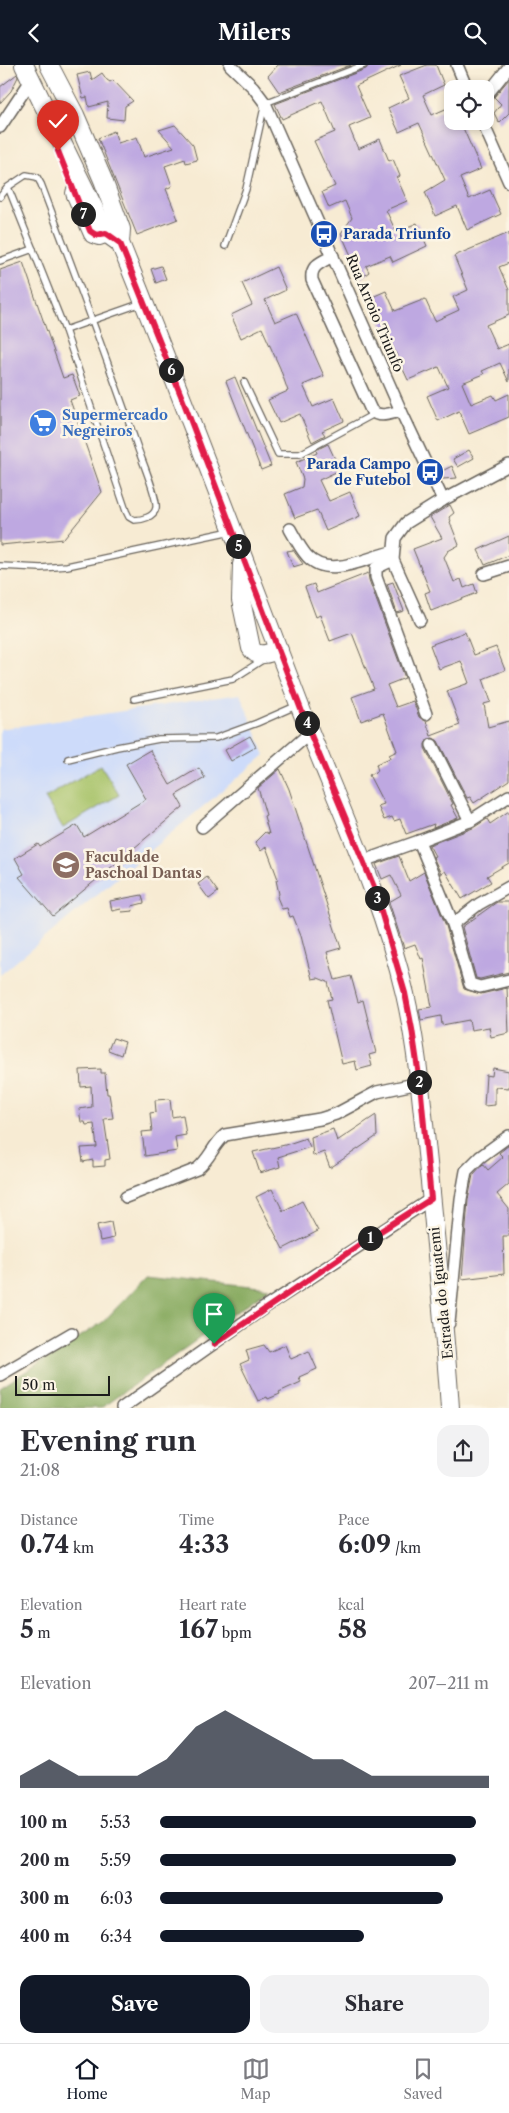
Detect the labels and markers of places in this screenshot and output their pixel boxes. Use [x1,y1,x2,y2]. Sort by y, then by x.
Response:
pin [37,100,79,151]
pin: 7 [70,201,96,227]
bus stop icon: Parada Triunfo [309,219,339,249]
place label: Parada Triunfo [343,225,451,243]
pin: 6 [158,357,184,383]
place label: Supermercado Negreiros [62,406,168,440]
supermarket icon: Supermercado Negreiros [28,408,58,438]
place label: Parada Campo de Futebol [306,455,411,489]
bus stop icon: Parada Campo de Futebol [415,457,445,487]
pin: 5 [226,533,250,559]
pin: 4 [294,711,320,735]
place label: Faculdade Paschoal Dantas [85,848,202,882]
school or university icon: Faculdade Paschoal Dantas [51,850,81,880]
pin: 3 [364,885,390,911]
pin: 2 [406,1069,432,1095]
pin: 1 [358,1225,382,1251]
pin [193,1293,235,1344]

